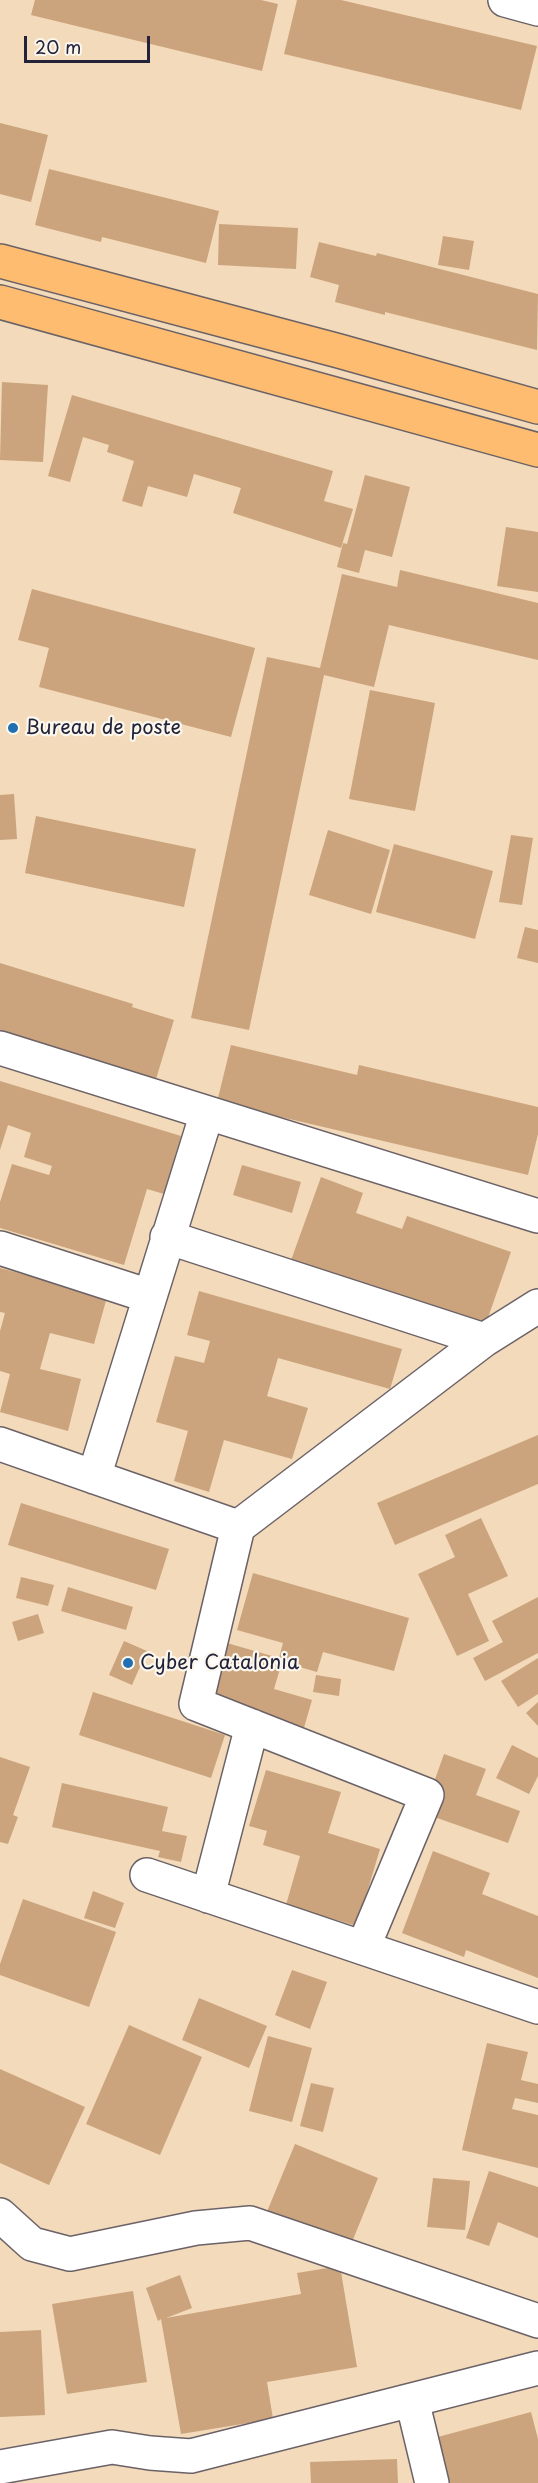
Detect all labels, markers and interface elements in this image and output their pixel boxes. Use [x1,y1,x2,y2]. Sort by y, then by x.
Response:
scale bar [27,24,153,62]
text: 20 m [35,33,81,60]
place label: Bureau de poste [25,716,181,740]
marker: Bureau de poste [6,721,20,735]
place label: Cyber Catalonia [140,1651,299,1675]
marker: Cyber Catalonia [121,1656,135,1670]

